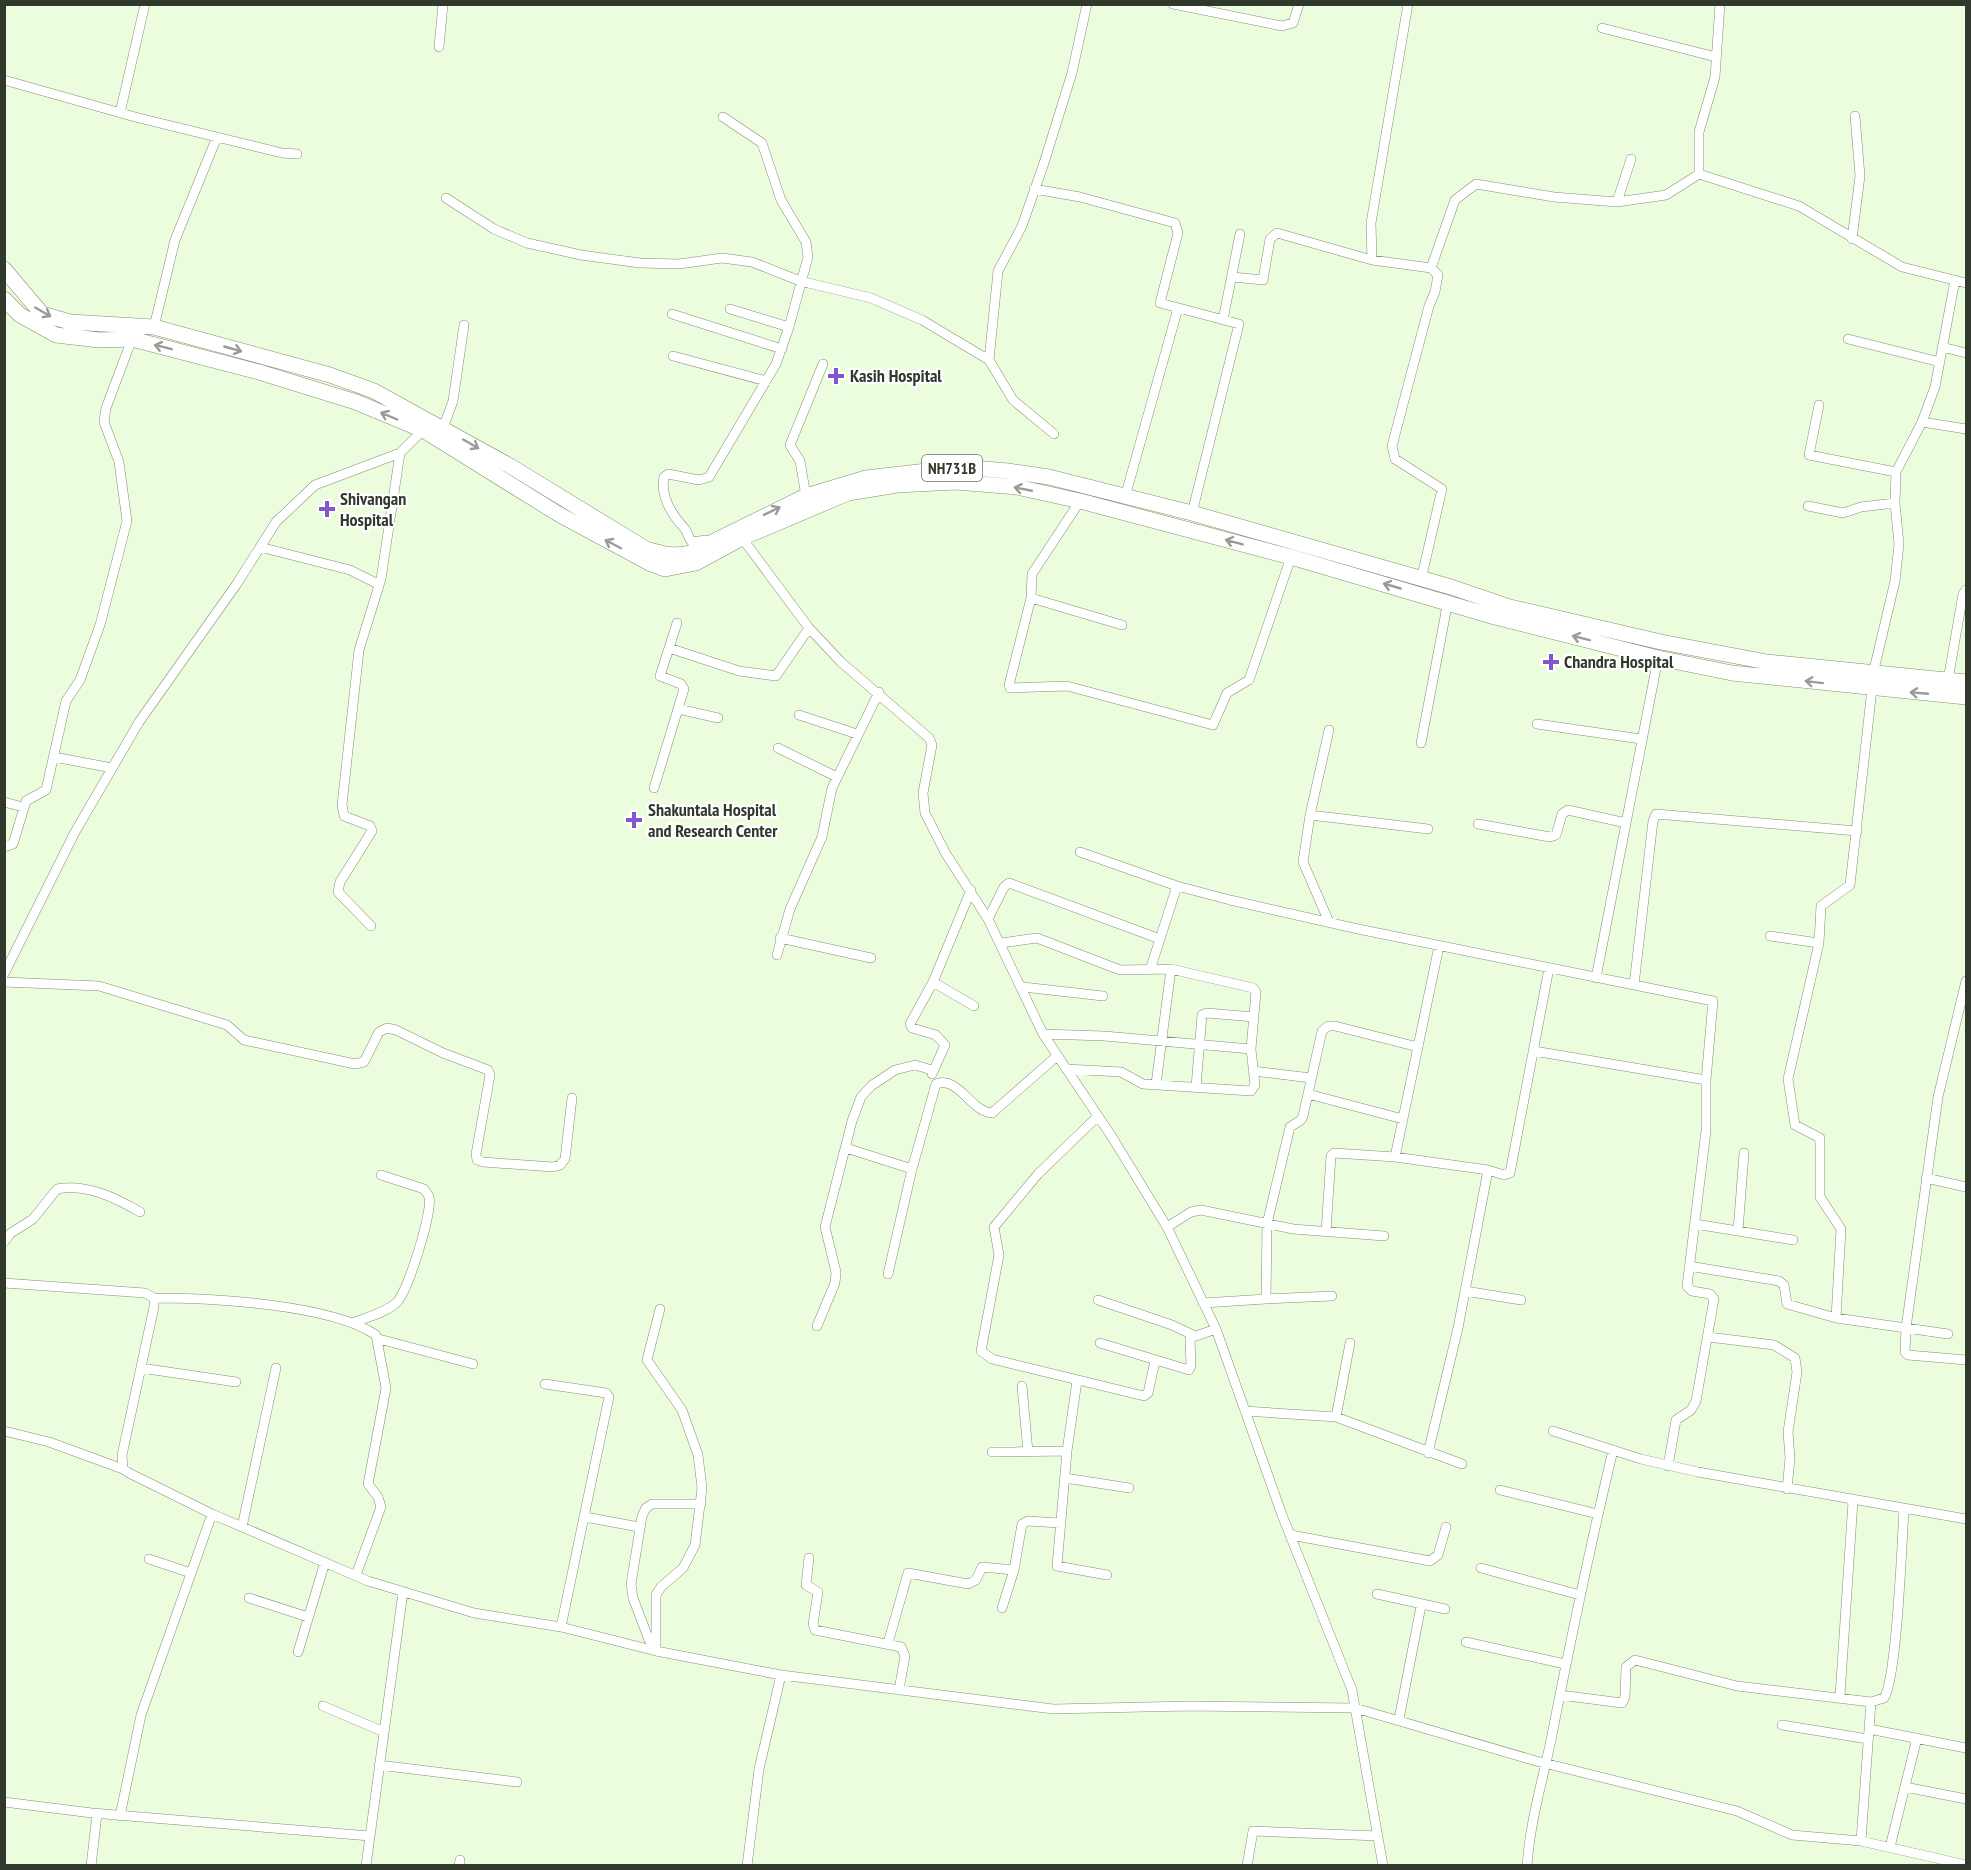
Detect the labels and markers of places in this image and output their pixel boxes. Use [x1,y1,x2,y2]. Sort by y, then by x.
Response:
place label: Kasih Hospital [850,364,942,387]
marker: Kasih Hospital [827,367,845,385]
place label: Shivangan Hospital [340,487,406,531]
marker: Shivangan Hospital [318,500,336,518]
place label: Chandra Hospital [1564,650,1674,673]
marker: Chandra Hospital [1542,653,1560,671]
place label: Shakuntala Hospital and Research Center [648,798,778,842]
marker: Shakuntala Hospital and Research Center [625,811,643,829]

